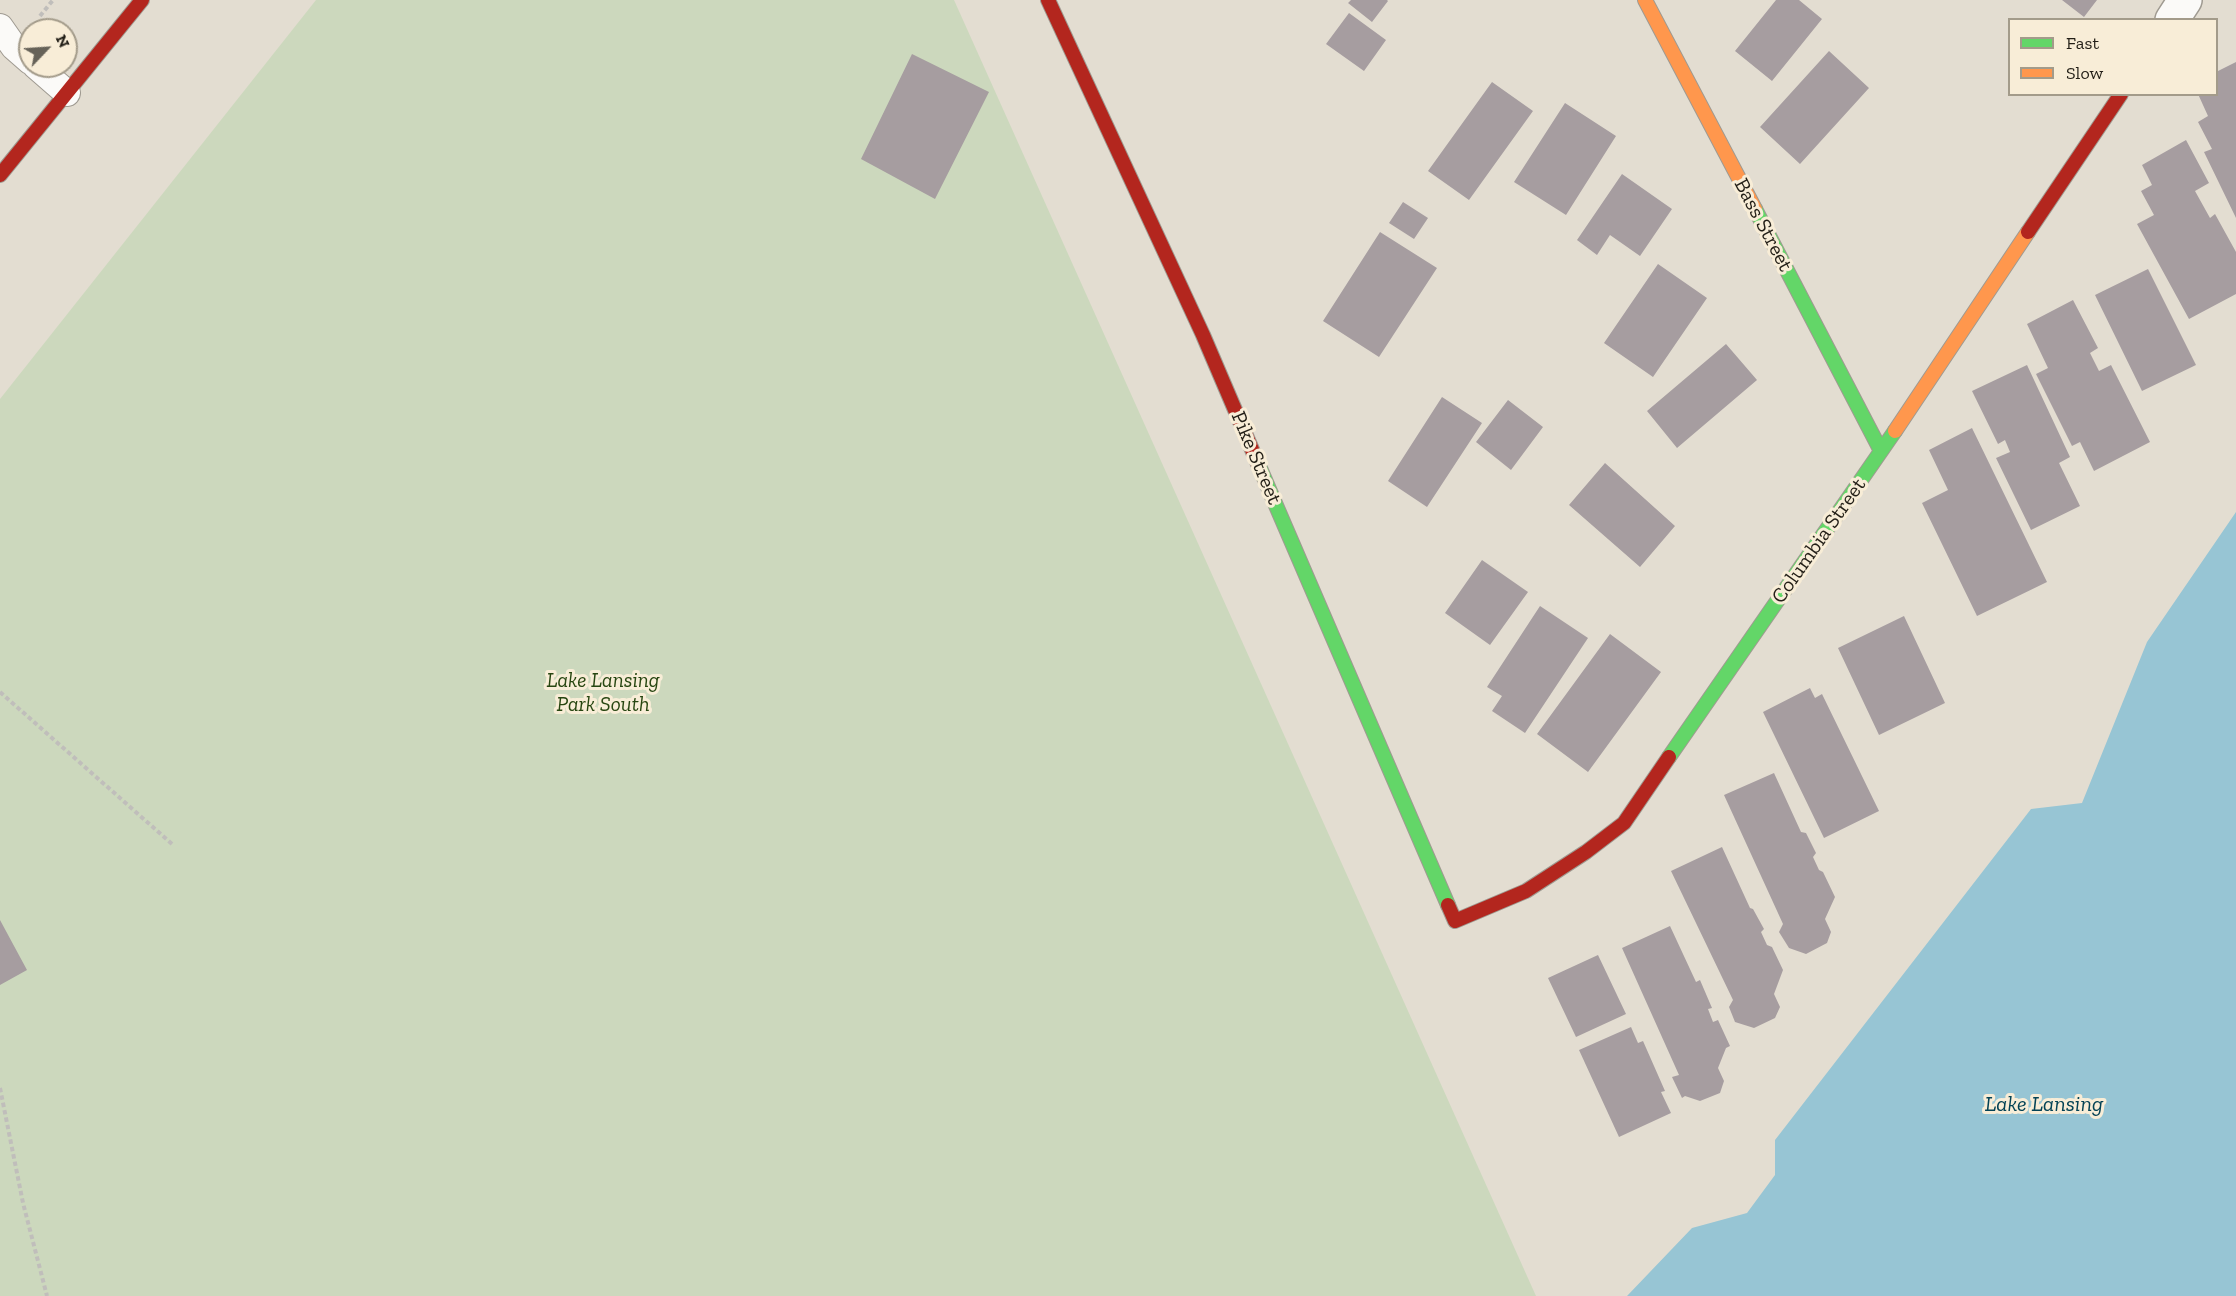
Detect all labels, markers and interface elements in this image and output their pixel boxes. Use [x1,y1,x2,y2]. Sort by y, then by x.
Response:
north arrow [18,18,78,78]
legend [2008,18,2218,96]
text: N [52,31,74,51]
text: Fast [2066,32,2099,54]
text: Slow [2066,62,2103,84]
street label: Bass Street [1728,174,1798,276]
street label: Pike Street [1225,408,1287,508]
street label: Columbia Street [1766,473,1872,609]
park label: Lake Lansing Park South [546,668,660,718]
water label: Lake Lansing [1985,1092,2103,1118]

